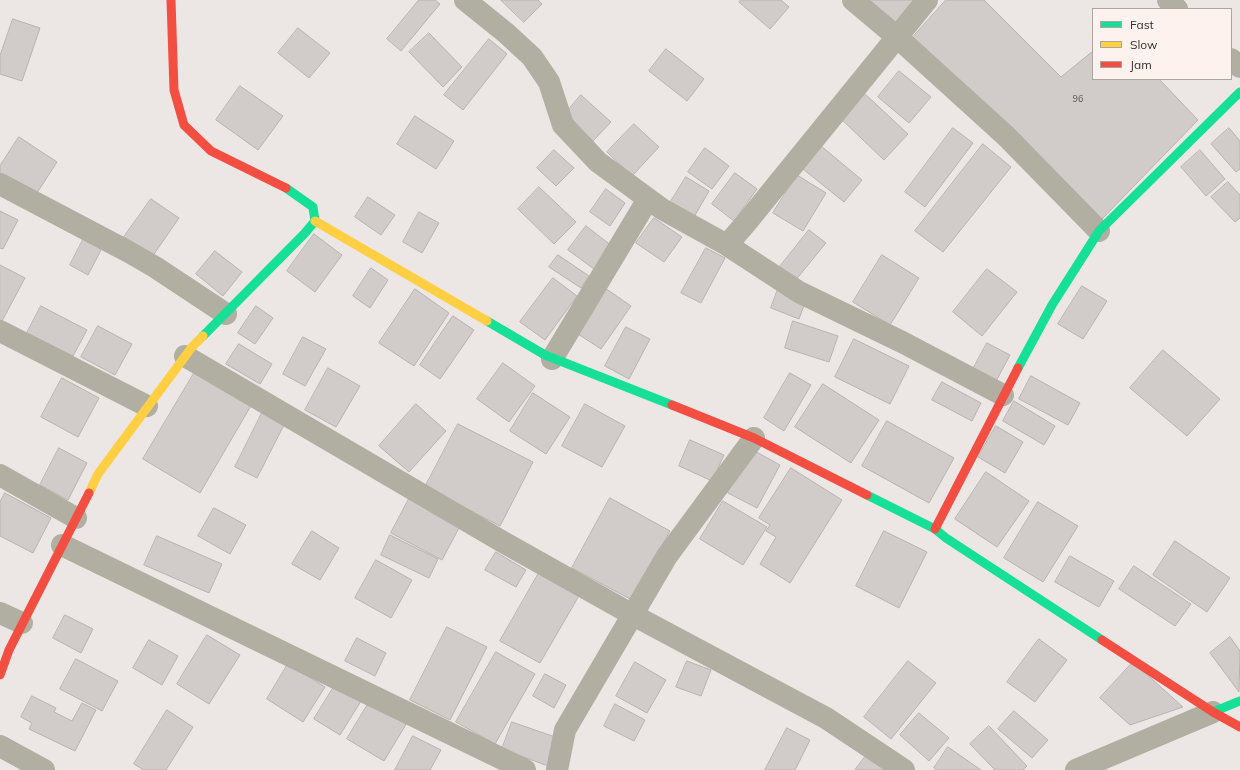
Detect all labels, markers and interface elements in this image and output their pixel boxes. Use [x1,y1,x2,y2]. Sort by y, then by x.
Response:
legend [1092,8,1232,80]
text: Fast [1130,17,1154,32]
text: Slow [1130,37,1158,52]
text: Jam [1130,57,1152,72]
house number: 96 [1073,94,1083,104]

